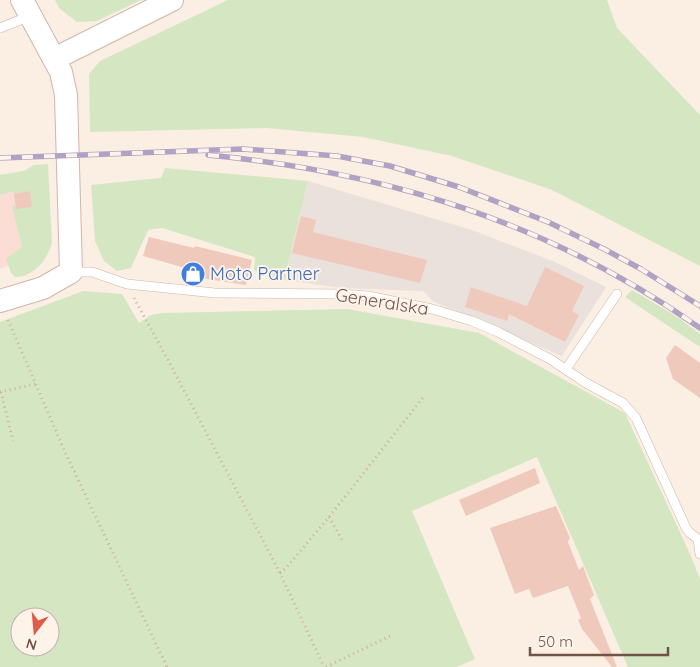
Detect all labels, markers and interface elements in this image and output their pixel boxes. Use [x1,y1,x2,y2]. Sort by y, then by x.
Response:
shop icon: Moto Partner [180,261,206,287]
place label: Moto Partner [210,262,320,285]
street label: Generalska [334,283,430,320]
north arrow [10,607,60,657]
scale bar [530,624,668,656]
text: 50 m [538,632,573,651]
text: N [24,634,39,655]

